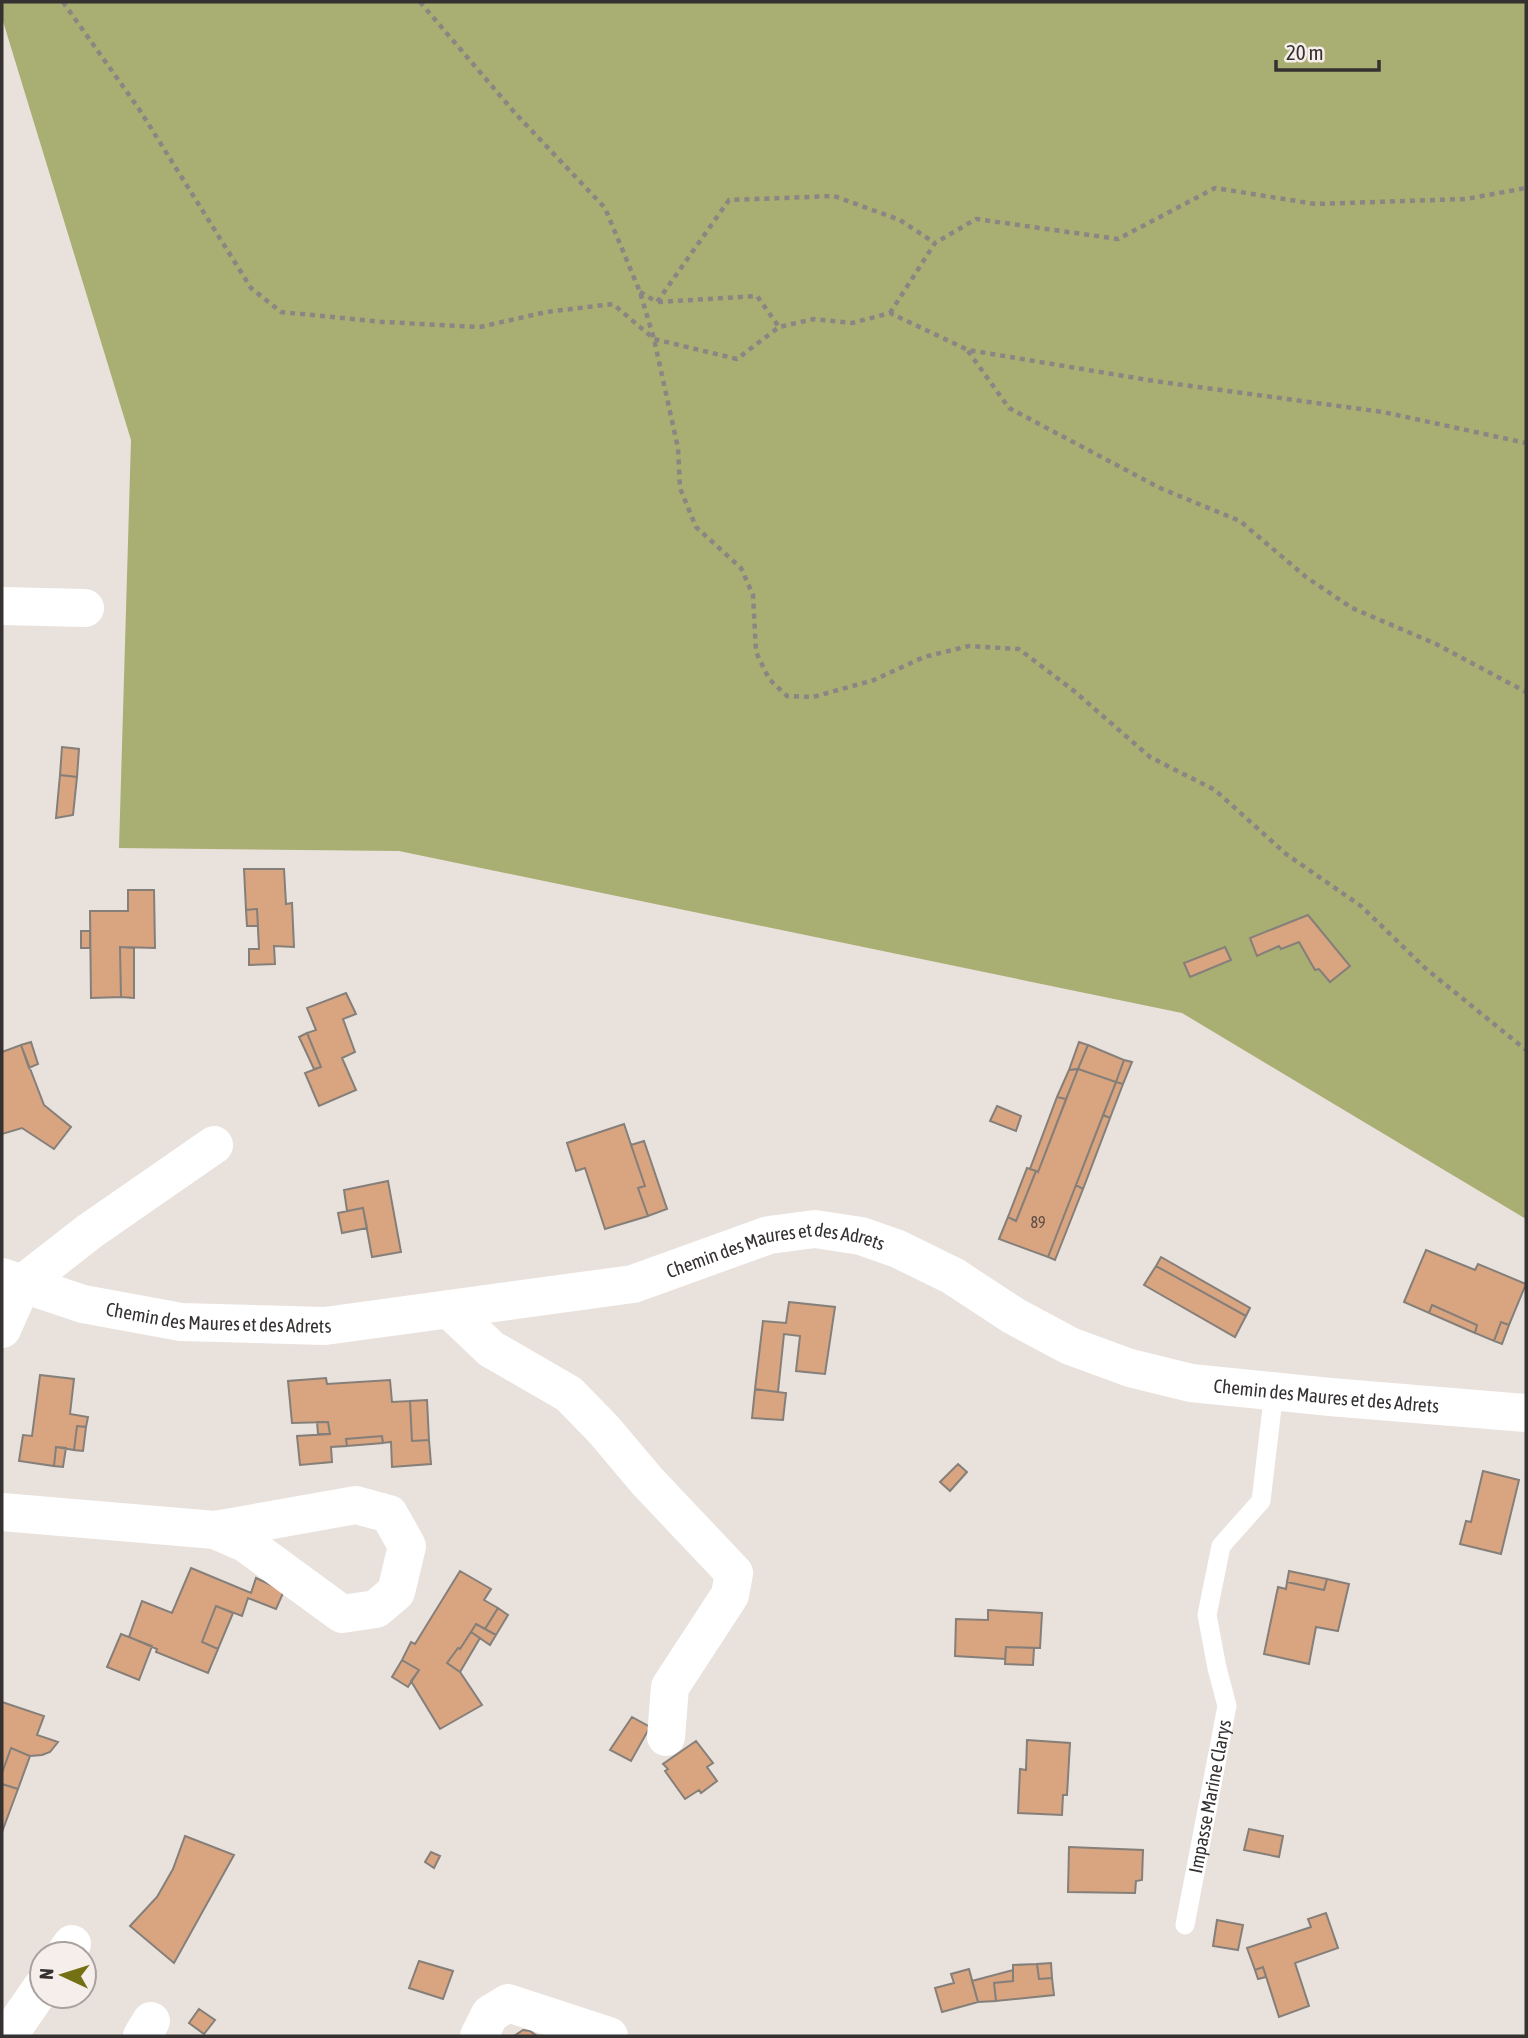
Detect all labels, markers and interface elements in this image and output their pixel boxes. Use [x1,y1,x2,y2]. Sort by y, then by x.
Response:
scale bar [1276,28,1379,72]
text: 20 m [1286,40,1324,64]
house number: 89 [1030,1213,1046,1231]
street label: Chemin des Maures et des Adrets [663,1218,888,1282]
street label: Chemin des Maures et des Adrets [104,1297,333,1337]
street label: Chemin des Maures et des Adrets [1213,1374,1440,1417]
street label: Impasse Marine Clarys [1184,1718,1235,1875]
north arrow [28,1940,98,2010]
text: N [35,1967,57,1980]

